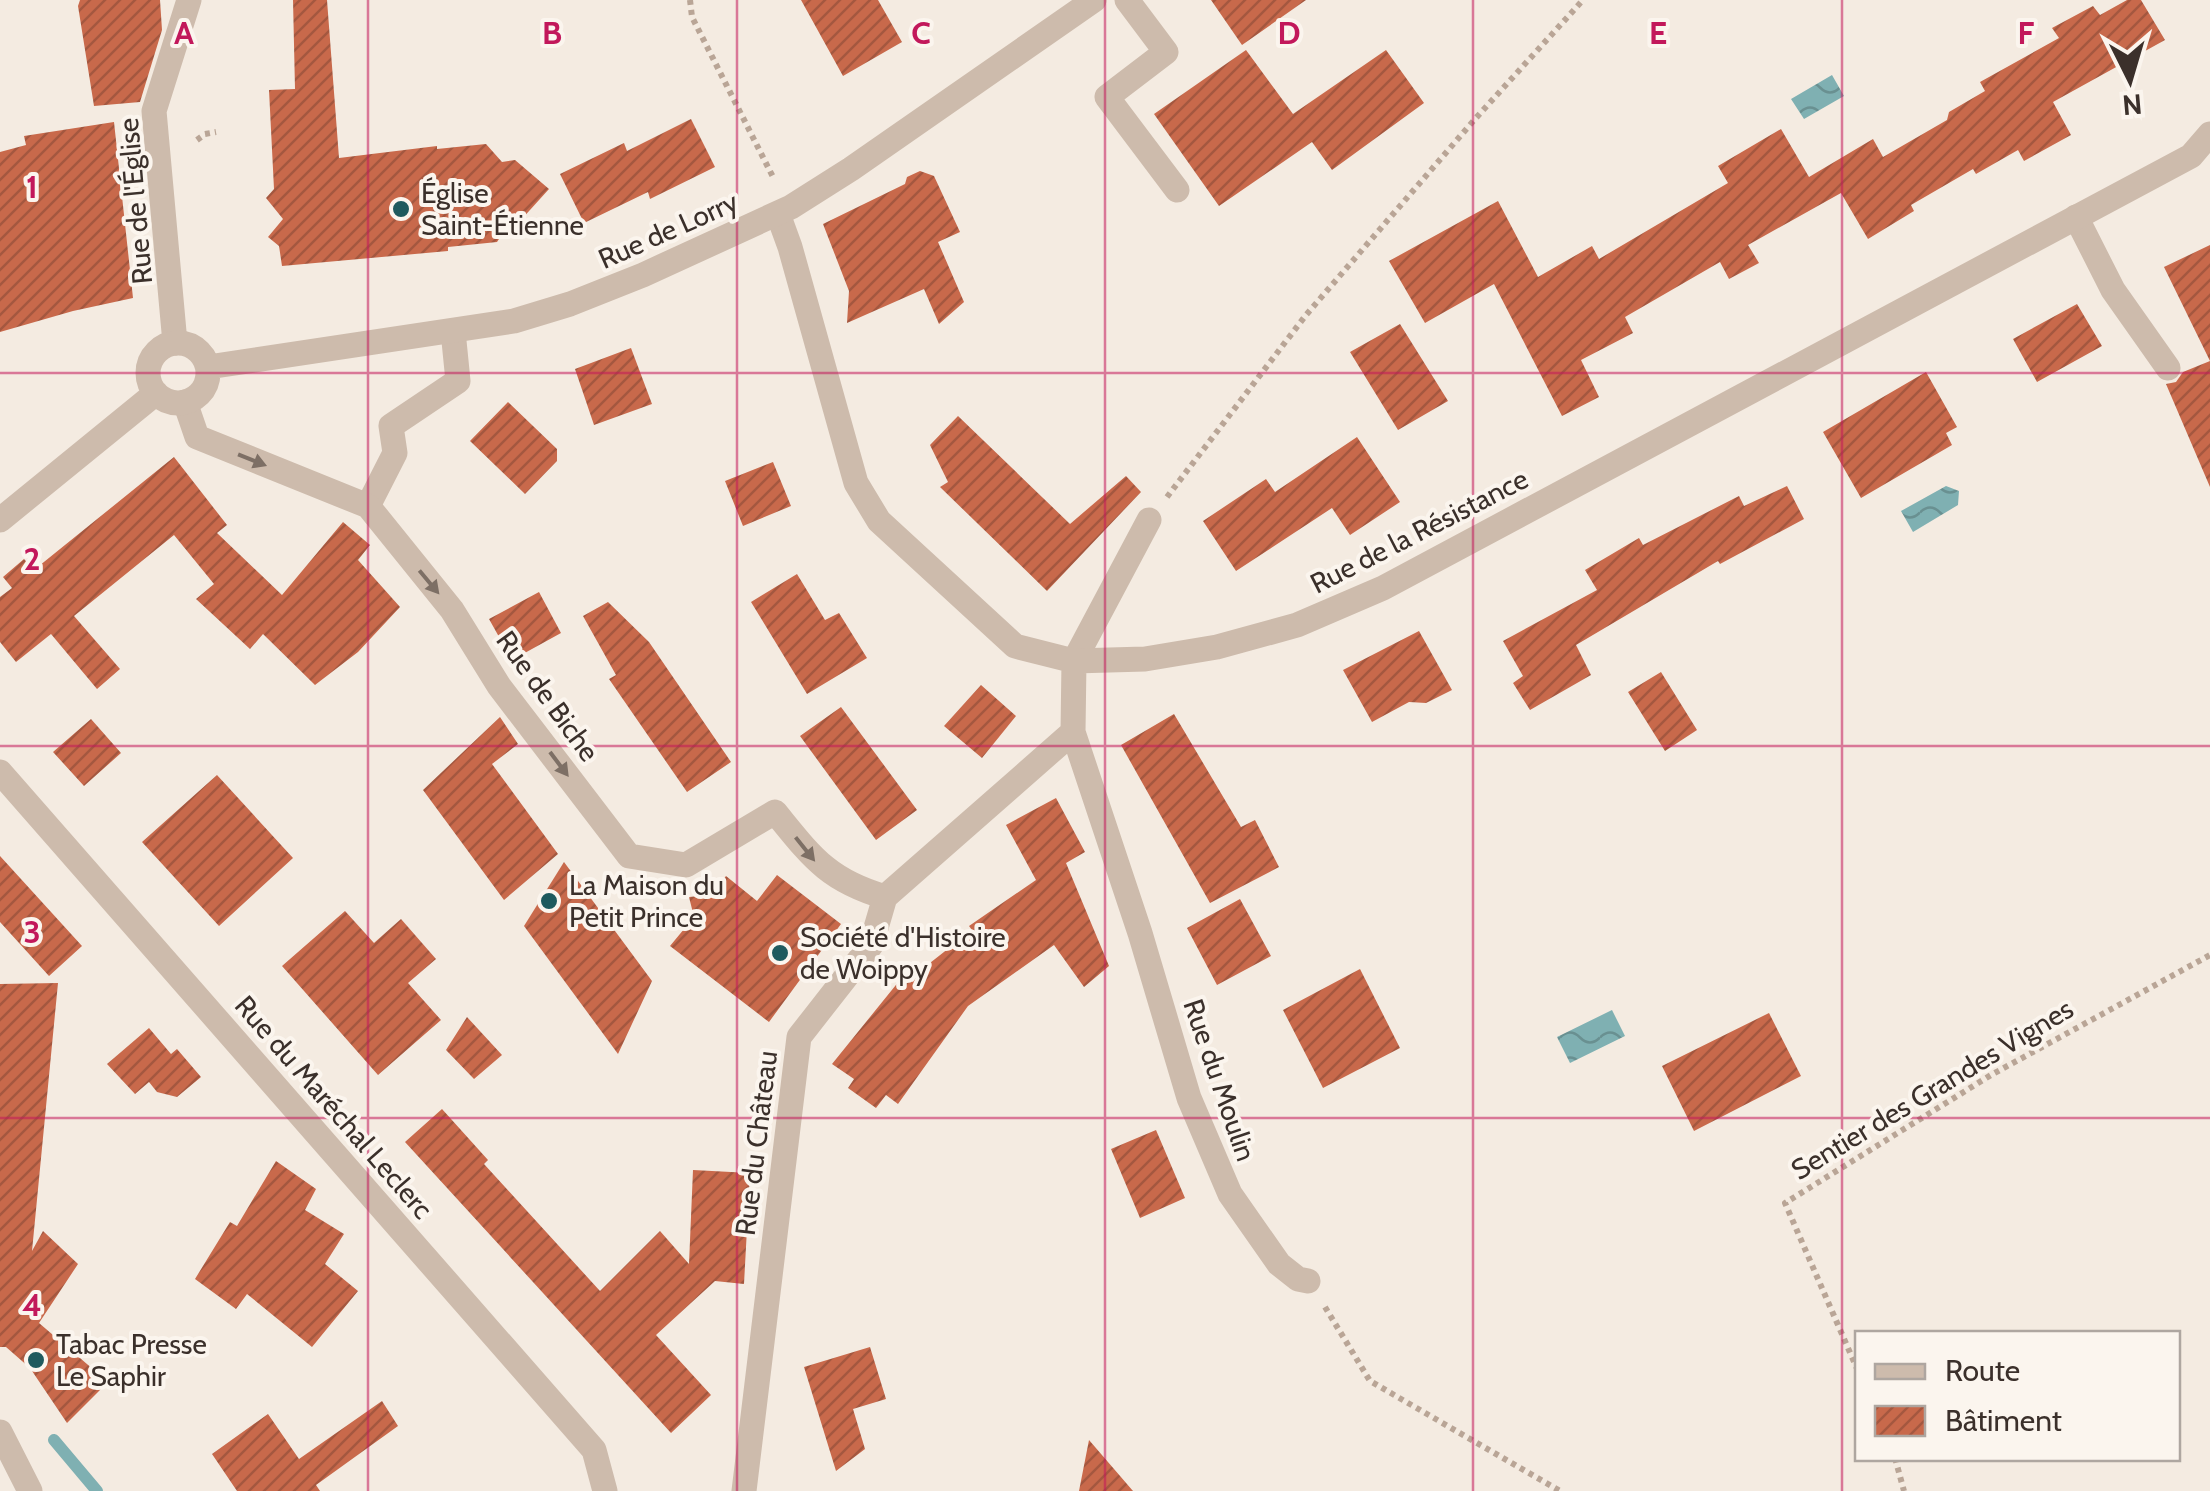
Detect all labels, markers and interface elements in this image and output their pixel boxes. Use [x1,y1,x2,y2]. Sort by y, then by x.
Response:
text: A [174,13,194,52]
text: B [542,13,562,52]
text: C [911,13,931,52]
text: D [1277,13,1301,52]
text: E [1649,13,1667,52]
text: F [2018,13,2035,52]
north arrow [2080,30,2180,130]
text: N [2121,87,2144,123]
street label: Rue de l'Église [111,116,159,286]
text: 1 [26,167,38,206]
place label: Église Saint-Étienne [421,176,584,242]
street label: Rue de Lorry [593,184,743,276]
marker: Église Saint-Étienne [390,198,412,220]
one-way arrow [238,452,268,468]
street label: Rue de la Résistance [1305,461,1533,601]
text: 2 [24,539,40,578]
one-way arrow [417,570,439,595]
street label: Rue de Biche [489,624,607,768]
one-way arrow [548,751,568,777]
one-way arrow [794,836,816,862]
place label: La Maison du Petit Prince [569,868,724,934]
marker: La Maison du Petit Prince [538,890,560,912]
text: 3 [23,912,41,951]
place label: Société d'Histoire de Woippy [800,920,1006,986]
marker: Société d'Histoire de Woippy [769,942,791,964]
street label: Rue du Maréchal Leclerc [228,989,440,1225]
street label: Sentier des Grandes Vignes [1785,991,2079,1187]
street label: Rue du Moulin [1176,995,1264,1165]
street label: Rue du Château [728,1049,784,1237]
text: 4 [22,1285,42,1324]
place label: Tabac Presse Le Saphir [56,1327,207,1393]
legend [1855,1331,2180,1461]
marker: Tabac Presse Le Saphir [25,1349,47,1371]
text: Route [1945,1352,2020,1389]
text: Bâtiment [1945,1402,2062,1439]

